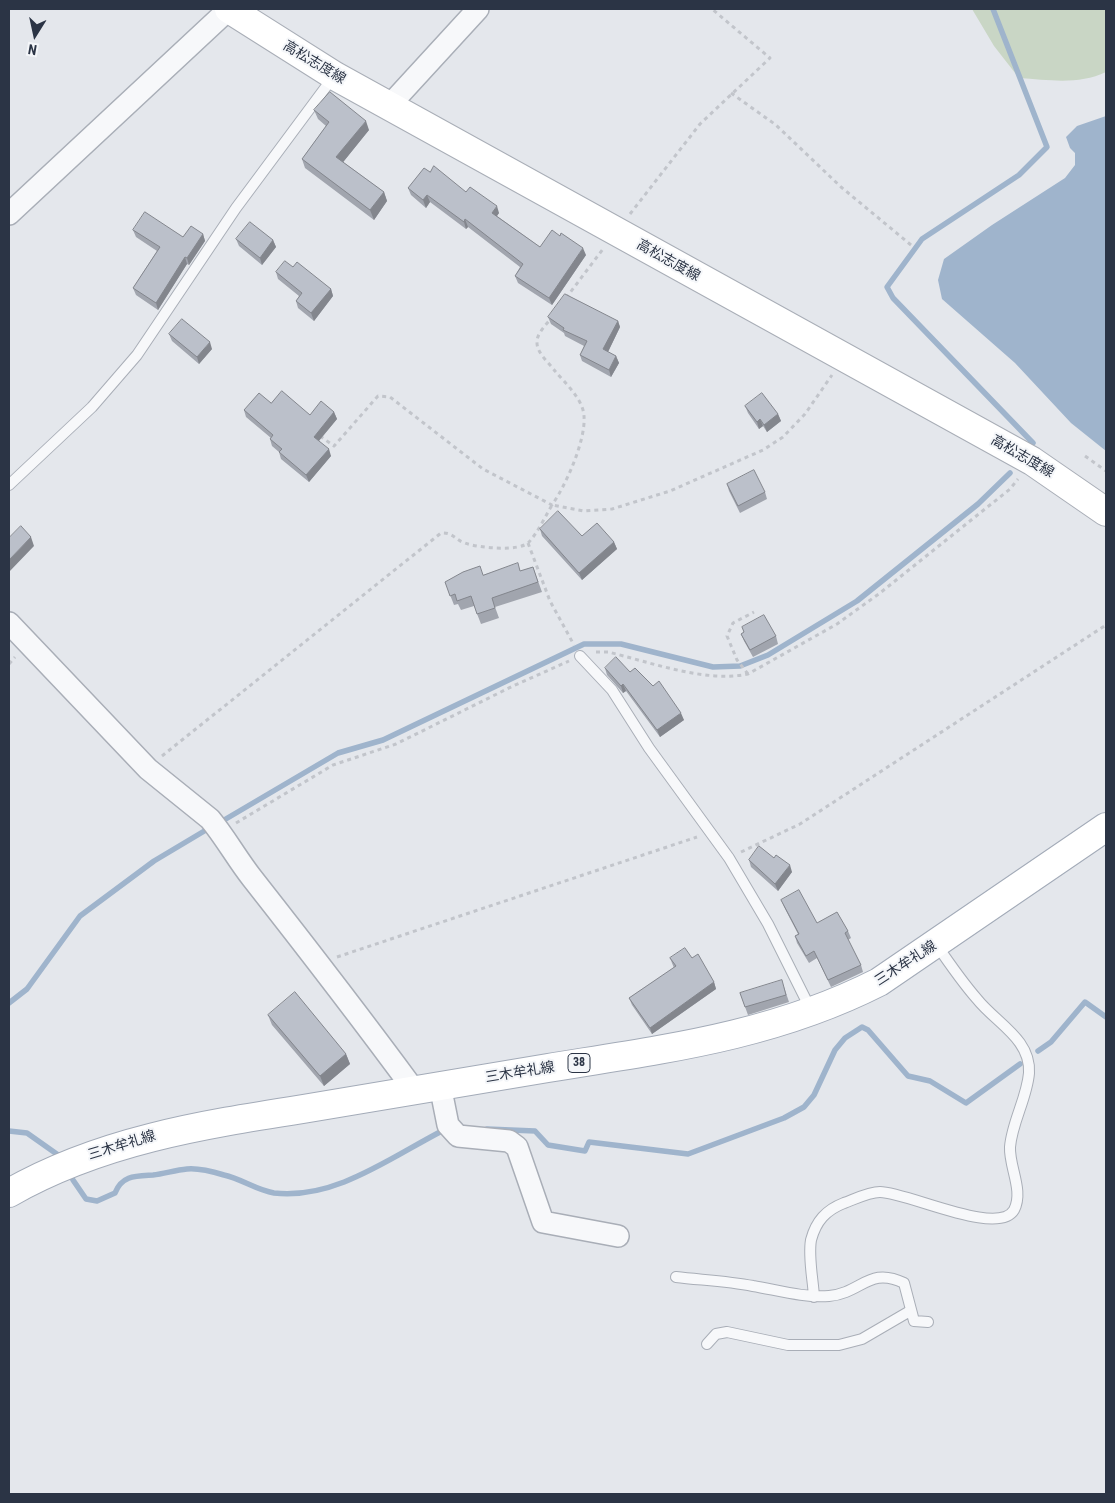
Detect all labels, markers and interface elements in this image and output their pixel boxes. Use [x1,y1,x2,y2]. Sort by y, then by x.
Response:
north arrow [10,10,60,60]
street label: 高松志度線 [280,38,348,88]
text: N [27,41,38,58]
street label: 高松志度線 [633,237,703,285]
street label: 高松志度線 [987,432,1057,482]
street label: 三木牟礼線 [872,938,940,990]
road number: 38 [568,1054,590,1072]
street label: 三木牟礼線 [484,1059,556,1087]
street label: 三木牟礼線 [86,1128,158,1164]

